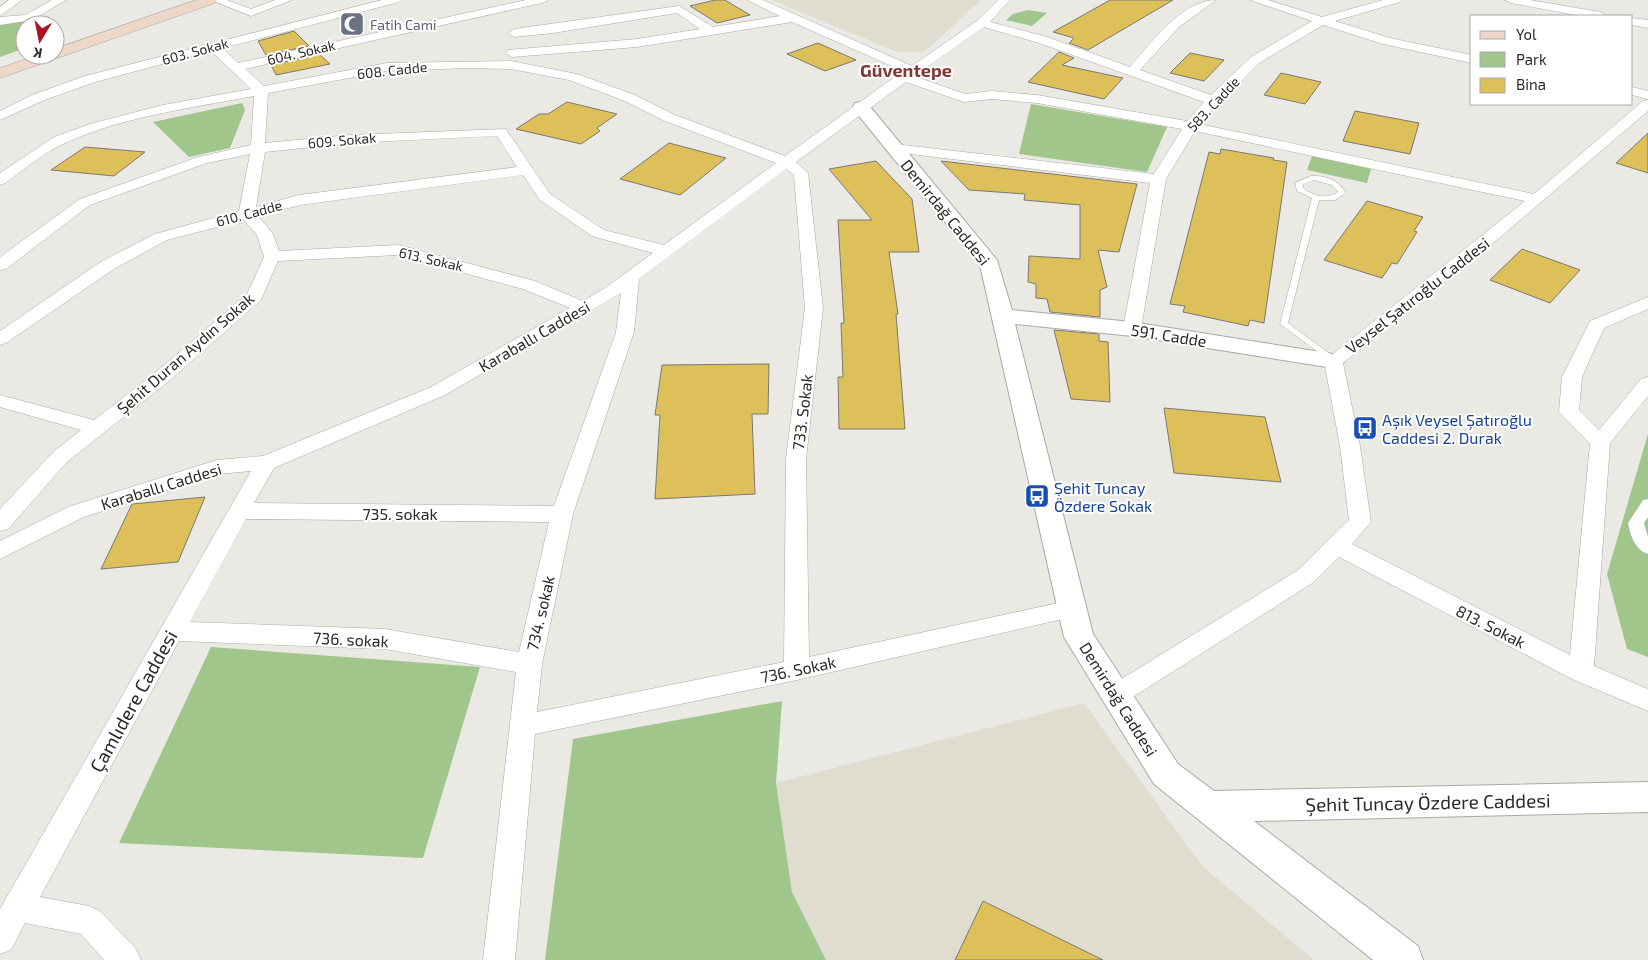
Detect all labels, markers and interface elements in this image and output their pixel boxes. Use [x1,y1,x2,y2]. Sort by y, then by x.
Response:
mosque icon: Fatih Cami [339,11,365,37]
north arrow [15,15,65,65]
legend [1470,15,1633,105]
place label: Fatih Cami [370,16,436,33]
text: Yol [1516,25,1537,43]
street label: 603. Sokak [160,34,230,68]
street label: 604. Sokak [265,36,337,68]
text: K [32,44,44,62]
text: Park [1516,50,1547,68]
street label: 608. Cadde [356,58,428,82]
district label: Güventepe [860,59,952,81]
street label: 583. Cadde [1183,73,1243,135]
text: Bina [1516,75,1546,93]
street label: 609. Sokak [307,129,377,151]
street label: Demirdağ Caddesi [897,155,995,269]
street label: 610. Cadde [214,196,284,230]
street label: Veysel Şatıroğlu Caddesi [1341,233,1493,358]
street label: 613. Sokak [397,243,465,275]
street label: Şehit Duran Aydın Sokak [113,288,258,418]
street label: Karaballı Caddesi [475,296,593,376]
street label: 591. Cadde [1130,320,1208,350]
street label: 733. Sokak [788,373,816,451]
place label: Aşık Veysel Şatıroğlu Caddesi 2. Durak [1382,410,1532,447]
bus stop icon: Aşık Veysel Şatıroğlu Caddesi 2. Durak [1352,415,1378,441]
street label: Karaballı Caddesi [98,459,224,513]
place label: Şehit Tuncay Özdere Sokak [1054,478,1152,515]
bus stop icon: Şehit Tuncay Özdere Sokak [1024,483,1050,509]
street label: 735. sokak [362,504,438,523]
street label: 734. sokak [522,574,558,652]
street label: 813. Sokak [1453,600,1529,652]
street label: Çamlıdere Caddesi [84,626,182,777]
street label: 736. sokak [313,628,389,650]
street label: Demirdağ Caddesi [1076,638,1162,760]
street label: 736. Sokak [759,652,837,686]
street label: Şehit Tuncay Özdere Caddesi [1305,788,1551,817]

